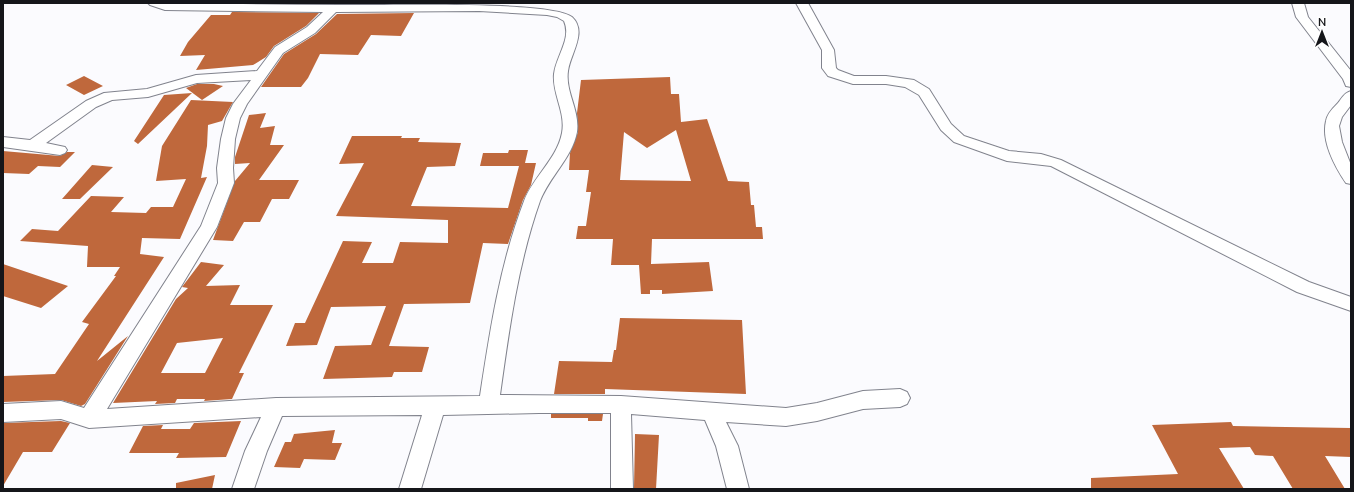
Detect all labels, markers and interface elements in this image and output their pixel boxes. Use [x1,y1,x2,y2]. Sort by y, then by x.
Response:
north arrow [1302,12,1342,52]
text: N [1318,15,1326,30]

